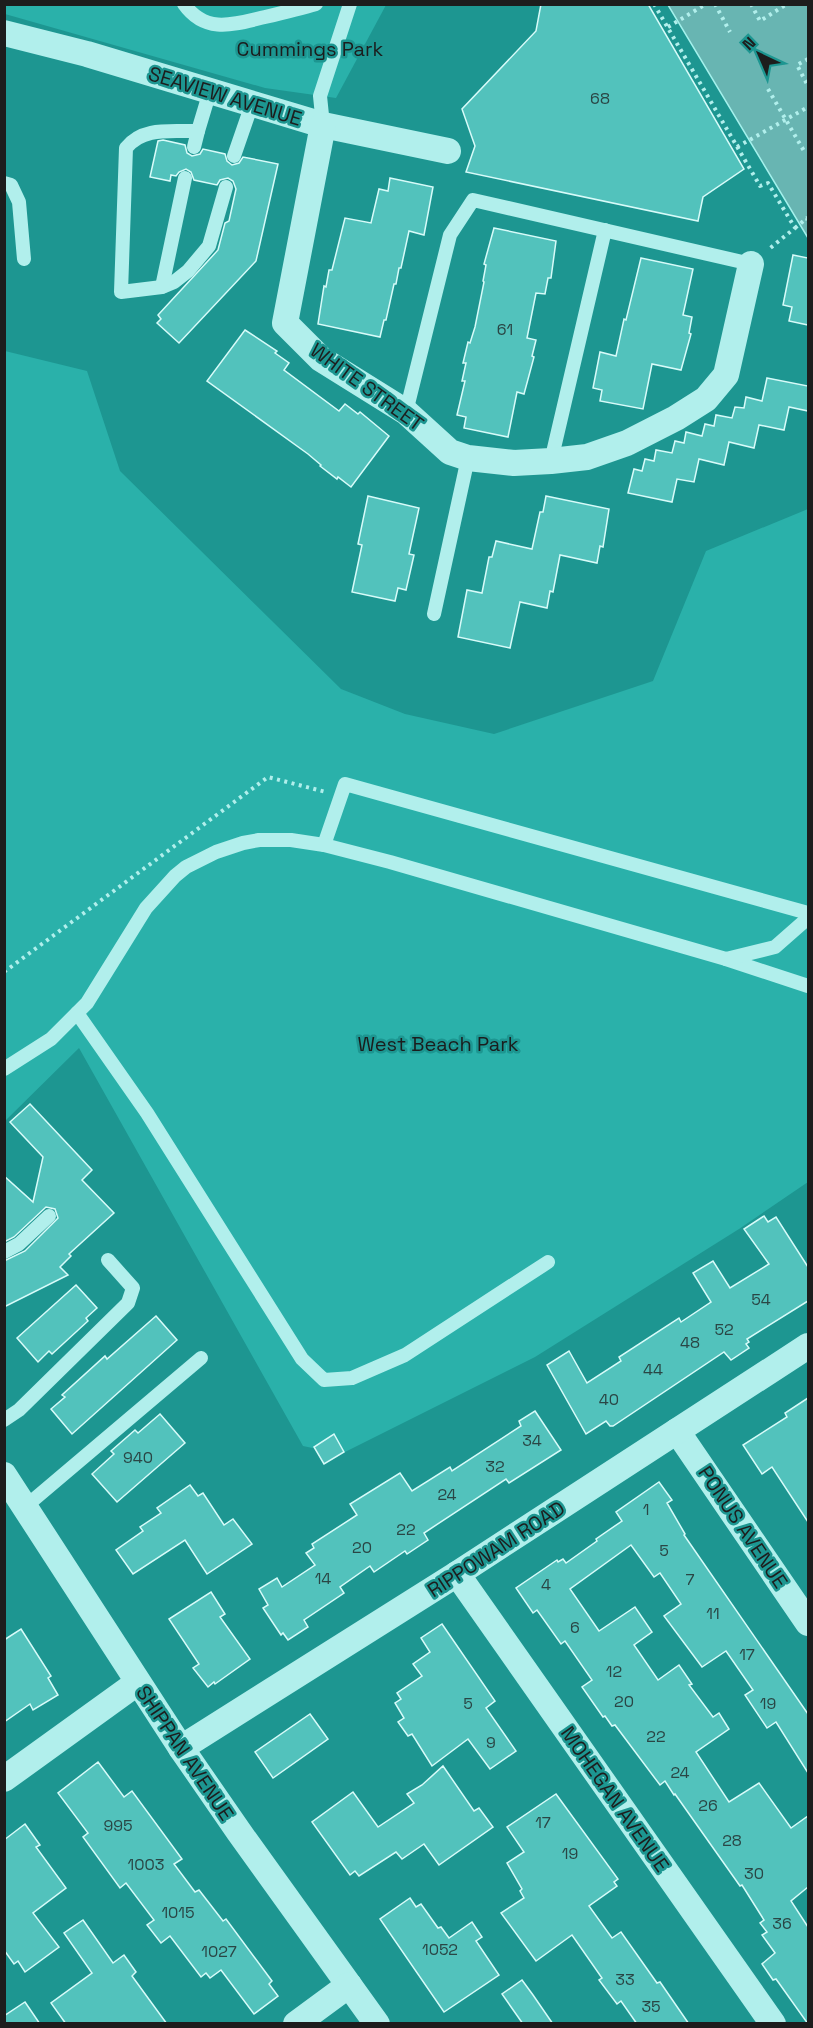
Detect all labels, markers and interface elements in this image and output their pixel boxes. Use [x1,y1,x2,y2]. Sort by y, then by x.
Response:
north arrow [729,24,789,84]
text: N [738,32,760,55]
park label: Cummings Park [237,36,384,62]
street label: SEAVIEW AVENUE [145,60,305,132]
house number: 68 [590,88,610,109]
house number: 61 [497,319,513,340]
street label: WHITE STREET [305,337,429,437]
park label: West Beach Park [358,1031,519,1057]
house number: 54 [751,1289,771,1310]
house number: 52 [714,1319,734,1340]
house number: 48 [680,1332,700,1353]
house number: 44 [643,1359,663,1380]
house number: 40 [599,1389,619,1410]
house number: 34 [522,1430,542,1451]
house number: 940 [123,1447,153,1468]
house number: 32 [485,1456,505,1477]
street label: PONUS AVENUE [692,1461,794,1593]
house number: 24 [437,1484,457,1505]
street label: RIPPOWAM ROAD [422,1495,570,1603]
house number: 1 [643,1499,649,1520]
house number: 22 [396,1519,416,1540]
house number: 20 [352,1537,372,1558]
house number: 5 [659,1540,669,1561]
house number: 14 [315,1568,331,1589]
house number: 7 [685,1569,695,1590]
house number: 4 [541,1574,551,1595]
house number: 11 [706,1603,720,1624]
house number: 6 [570,1617,580,1638]
house number: 17 [739,1644,755,1665]
house number: 12 [606,1661,622,1682]
street label: SHIPPAN AVENUE [130,1681,240,1825]
house number: 20 [614,1691,634,1712]
house number: 5 [463,1693,473,1714]
house number: 19 [760,1693,776,1714]
street label: MOHEGAN AVENUE [555,1721,675,1877]
house number: 22 [646,1726,666,1747]
house number: 9 [486,1732,496,1753]
house number: 24 [670,1762,690,1783]
house number: 26 [698,1795,718,1816]
house number: 17 [535,1812,551,1833]
house number: 995 [103,1815,133,1836]
house number: 28 [722,1830,742,1851]
house number: 19 [562,1843,578,1864]
house number: 1003 [128,1854,164,1875]
house number: 30 [744,1863,764,1884]
house number: 1015 [161,1902,195,1923]
house number: 36 [772,1913,792,1934]
house number: 1052 [422,1939,458,1960]
house number: 1027 [201,1941,237,1962]
house number: 33 [615,1969,635,1990]
house number: 35 [641,1996,661,2017]

